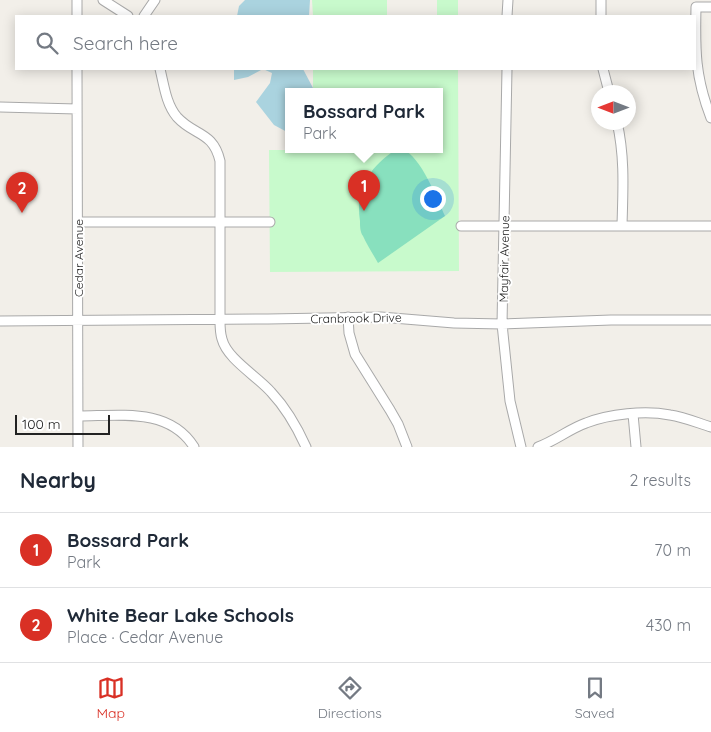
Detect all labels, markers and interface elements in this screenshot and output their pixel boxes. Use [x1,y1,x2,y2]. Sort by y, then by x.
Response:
search box [15,15,696,70]
icon: search [33,29,61,57]
text: Search here [73,31,178,55]
north arrow [591,85,636,130]
popup [285,88,443,153]
text: Bossard Park [303,99,425,123]
text: Park [303,123,337,143]
pin: 1 [348,170,380,211]
pin: 2 [6,172,38,213]
your location [420,186,446,212]
street label: Mayfair Avenue [496,215,512,303]
street label: Cedar Avenue [71,219,86,297]
street label: Cranbrook Drive [310,310,402,326]
scale bar [15,412,110,435]
text: 100 m [22,415,60,433]
text: Nearby [20,467,96,493]
text: 2 results [629,470,691,490]
text: Bossard Park [67,528,189,552]
text: 1 [33,540,39,560]
text: 70 m [654,540,691,560]
text: Park [67,552,101,572]
text: White Bear Lake Schools [67,603,294,627]
text: 2 [31,615,41,635]
text: 430 m [646,615,691,635]
text: Place · Cedar Avenue [67,627,223,647]
tab: Map [96,674,125,722]
tab: Directions [318,674,382,722]
tab: Saved [575,674,615,722]

